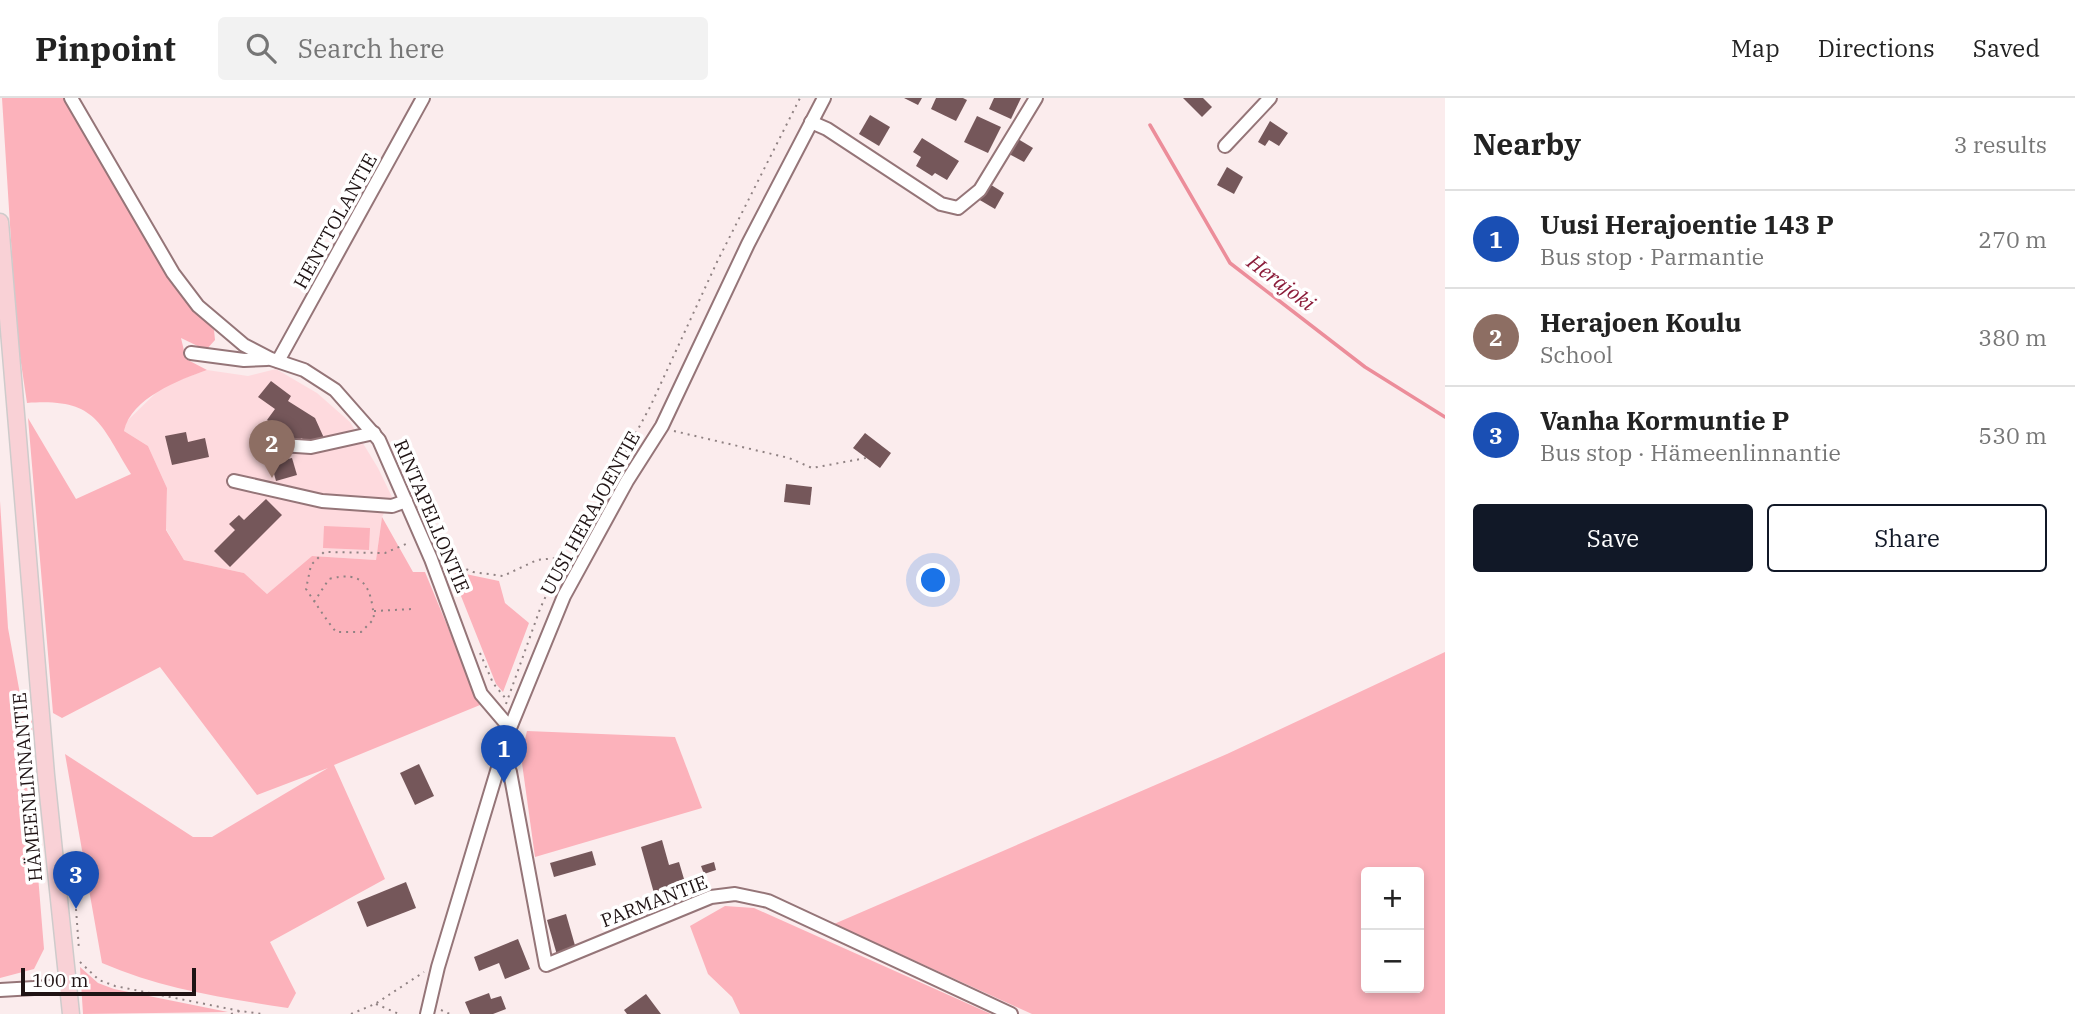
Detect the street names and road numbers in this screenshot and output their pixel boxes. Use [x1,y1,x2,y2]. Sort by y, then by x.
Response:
street label: HENTTOLANTIE [288,149,382,293]
street label: UUSI HERAJOENTIE [535,427,645,599]
street label: RINTAPELLONTIE [389,436,475,596]
street label: HÄMEENLINNANTIE [7,691,47,883]
street label: PARMANTIE [597,870,711,932]

